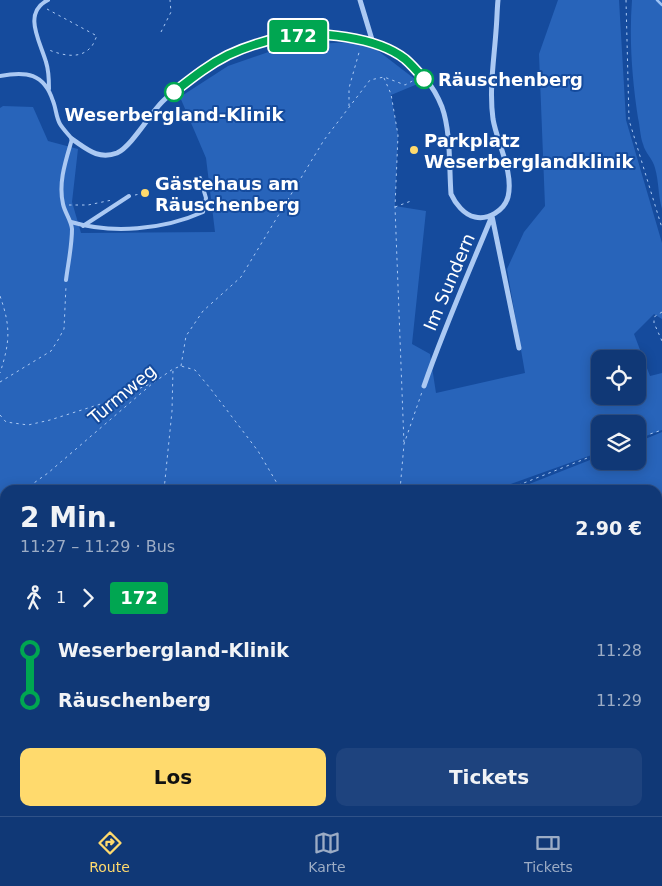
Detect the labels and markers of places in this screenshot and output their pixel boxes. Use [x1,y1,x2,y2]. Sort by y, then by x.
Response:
marker: Räuschenberg [414,69,434,89]
place label: Räuschenberg [438,69,583,90]
marker: Weserbergland-Klinik [164,82,184,102]
place label: Weserbergland-Klinik [65,104,284,125]
place label: Parkplatz Weserberglandklinik [424,130,634,172]
marker: Parkplatz Weserberglandklinik [408,144,420,156]
place label: Gästehaus am Räuschenberg [155,173,300,215]
marker: Gästehaus am Räuschenberg [139,187,151,199]

